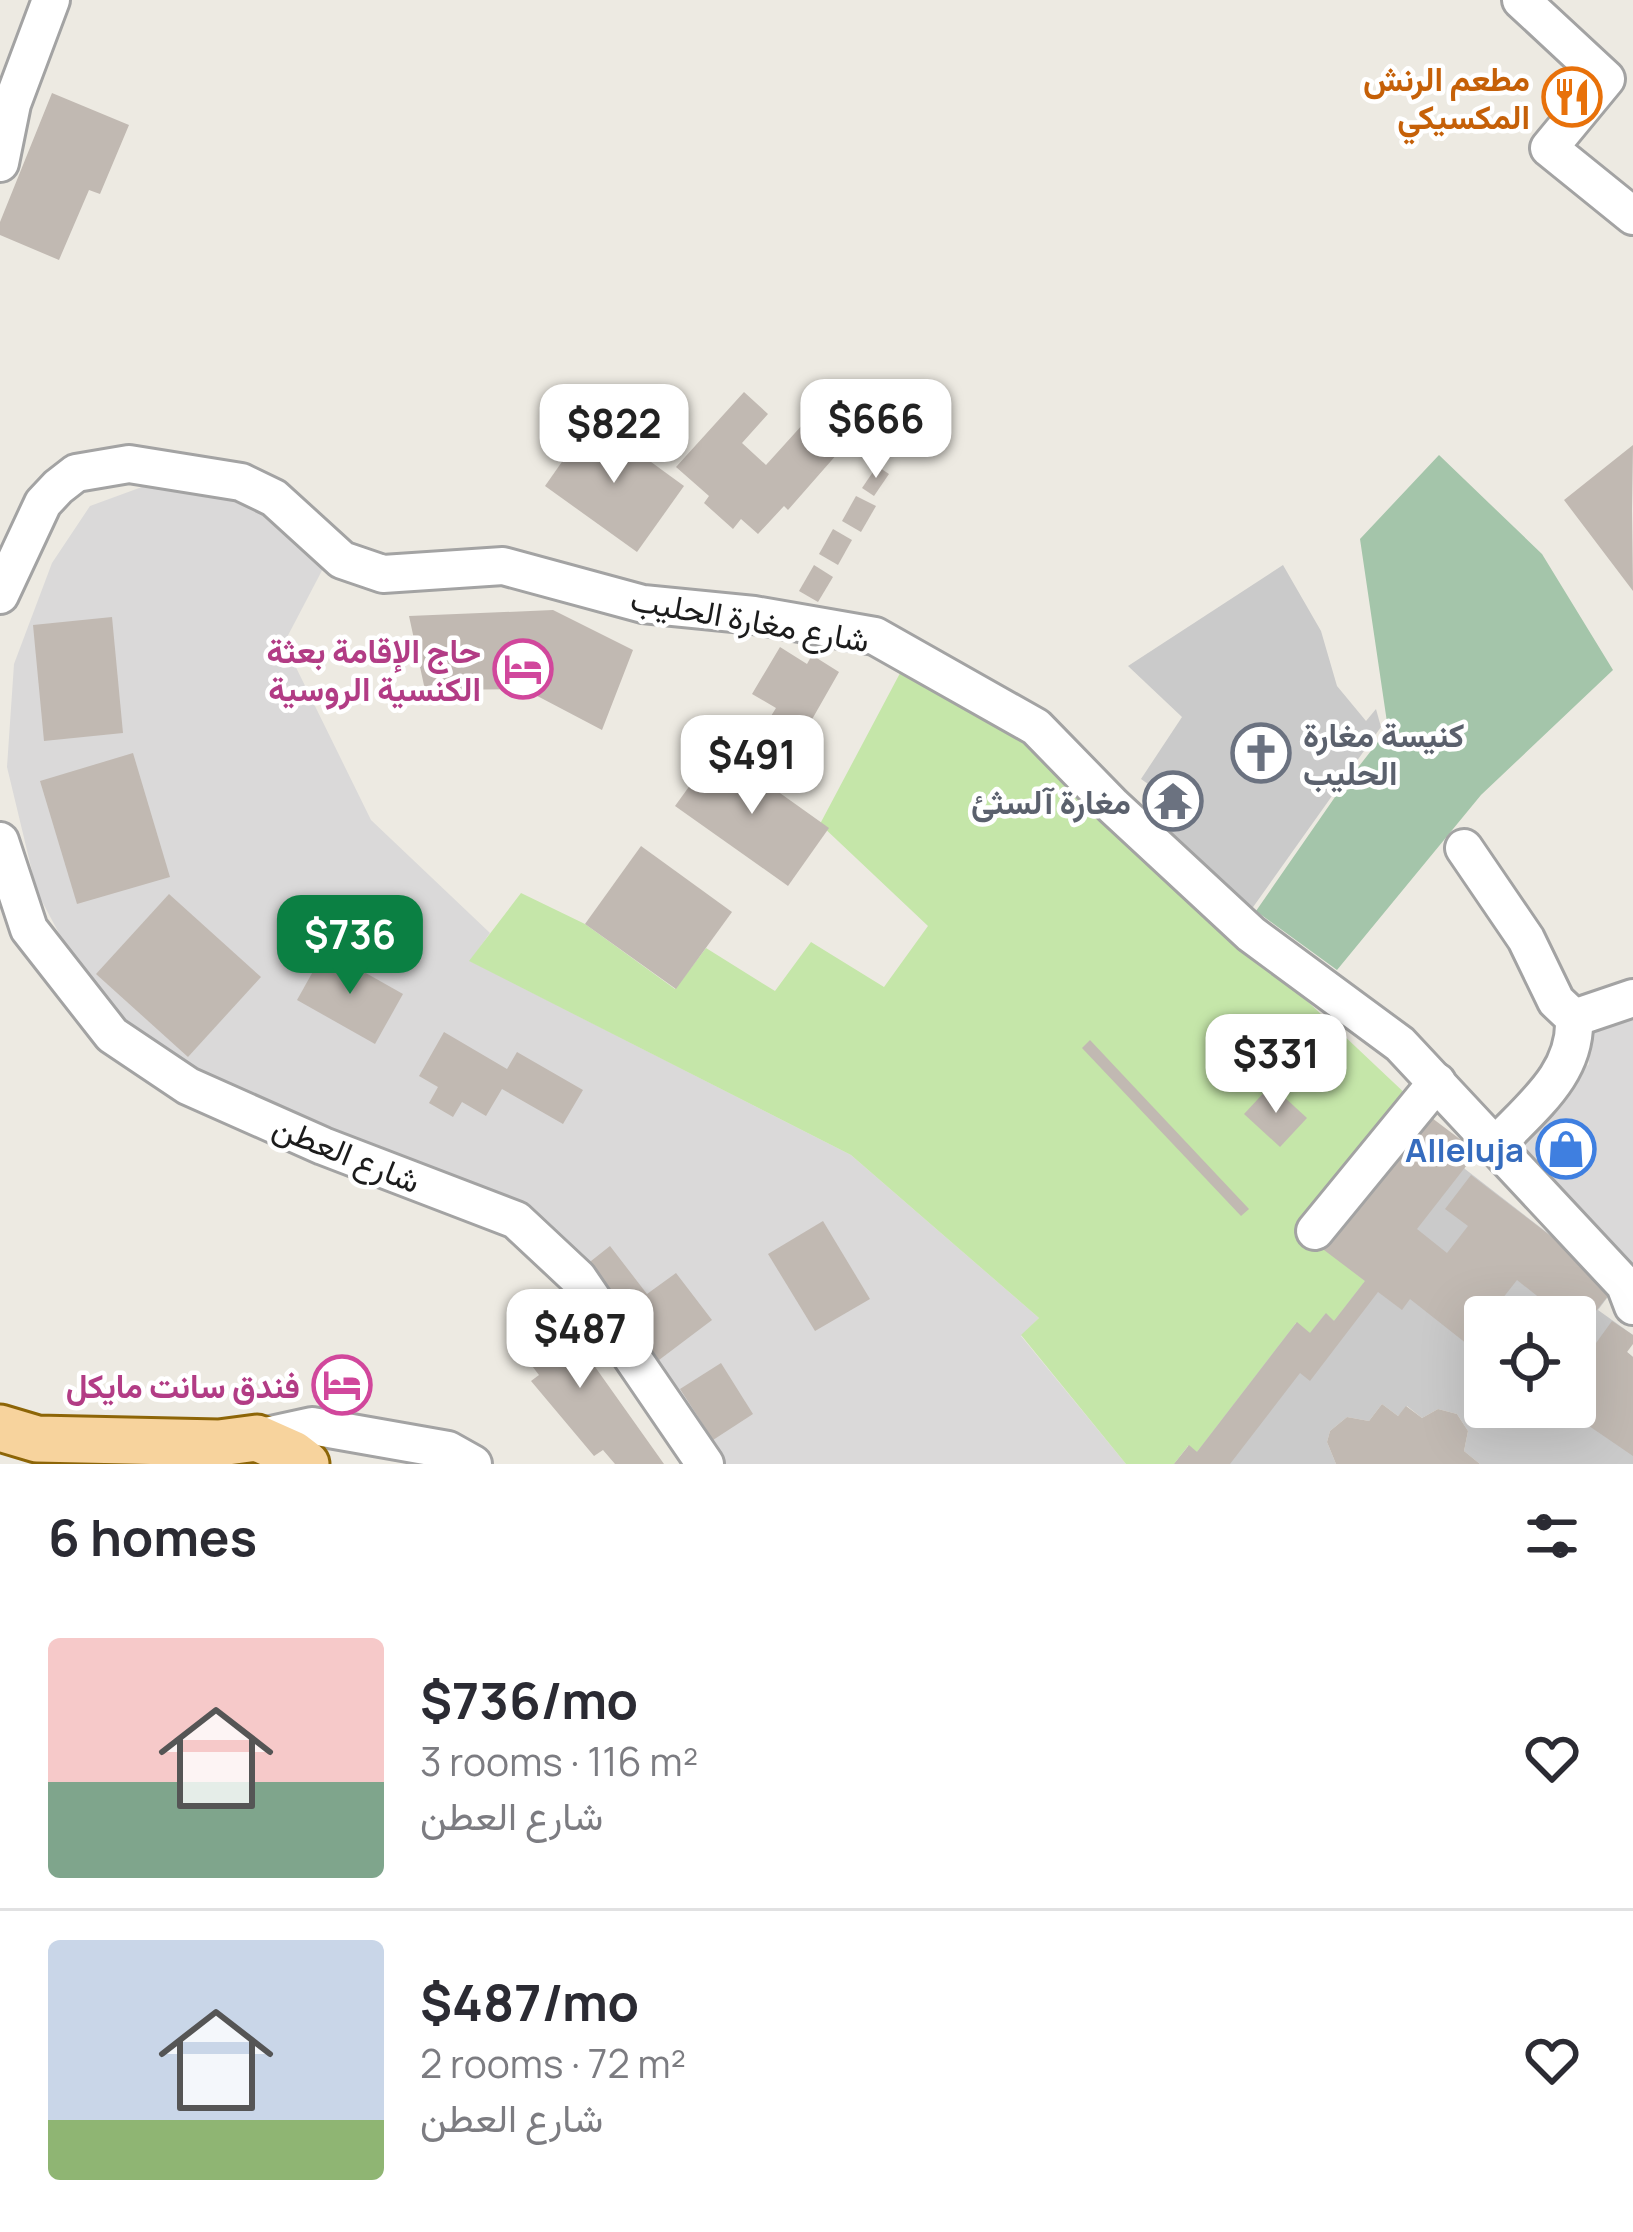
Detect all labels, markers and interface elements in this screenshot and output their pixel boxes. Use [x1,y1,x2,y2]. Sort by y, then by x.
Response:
place label: مطعم الرنش المكسيكي [1363,56,1530,145]
restaurant icon: مطعم الرنش المكسيكي [1541,66,1603,128]
pin: $666 [805,379,947,481]
pin: $822 [543,384,685,486]
text: $666 [827,391,925,445]
text: $822 [567,396,661,450]
street label: شارع مغارة الحليب [627,576,873,663]
place label: حاج الإقامة بعثة الكنسية الروسية [266,628,481,711]
hotel icon: حاج الإقامة بعثة الكنسية الروسية [492,638,554,700]
place label: كنيسة مغارة الحليب [1303,712,1464,795]
pin: $491 [681,715,823,817]
church icon: كنيسة مغارة الحليب [1230,722,1292,784]
text: $491 [708,727,796,781]
temple icon: مغارة آلسثئ [1142,770,1204,832]
place label: مغارة آلسثئ [971,779,1131,824]
pin: $736 [279,895,421,997]
text: $736 [304,907,396,961]
pin: $331 [1205,1014,1347,1116]
text: $331 [1233,1026,1319,1080]
street label: شارع العطن [266,1103,427,1204]
shop icon: Alleluja [1535,1118,1597,1180]
place label: Alleluja [1405,1127,1524,1172]
pin: $487 [509,1289,651,1391]
map controls [1464,1296,1596,1428]
button: locate [1464,1296,1596,1428]
text: $487 [534,1301,626,1355]
hotel icon: فندق سانت مايكل [311,1354,373,1416]
place label: فندق سانت مايكل [66,1363,300,1408]
text: 6 homes [48,1502,257,1571]
icon: filters [1519,1503,1585,1569]
text: $736/mo [420,1665,638,1734]
icon: home [144,1686,288,1830]
icon: heart [1519,1725,1585,1791]
text: 3 rooms · 116 m² [420,1734,698,1788]
text: شارع العطن [420,1788,603,1842]
text: $487/mo [420,1967,639,2036]
icon: home [144,1988,288,2132]
icon: heart [1519,2027,1585,2093]
text: 2 rooms · 72 m² [420,2036,686,2090]
text: شارع العطن [420,2090,603,2144]

